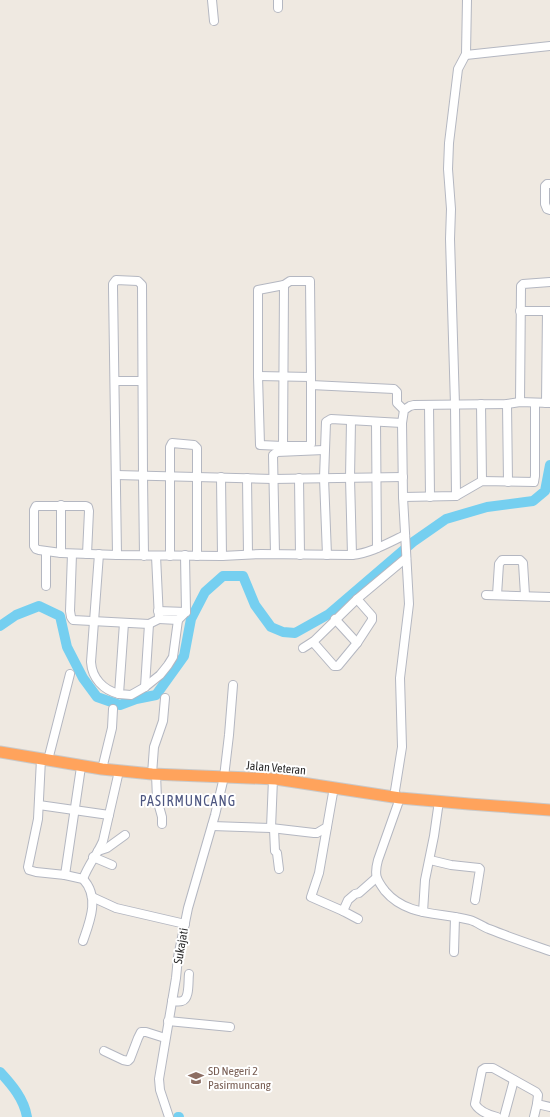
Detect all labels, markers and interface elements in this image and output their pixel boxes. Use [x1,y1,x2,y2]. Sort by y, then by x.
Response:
street label: Jalan Veteran [245,758,307,778]
district label: PASIRMUNCANG [140,793,236,809]
street label: Sukajati [171,927,191,965]
place label: SD Negeri 2 Pasirmuncang [208,1064,272,1092]
school or university icon: SD Negeri 2 Pasirmuncang [187,1069,205,1087]

